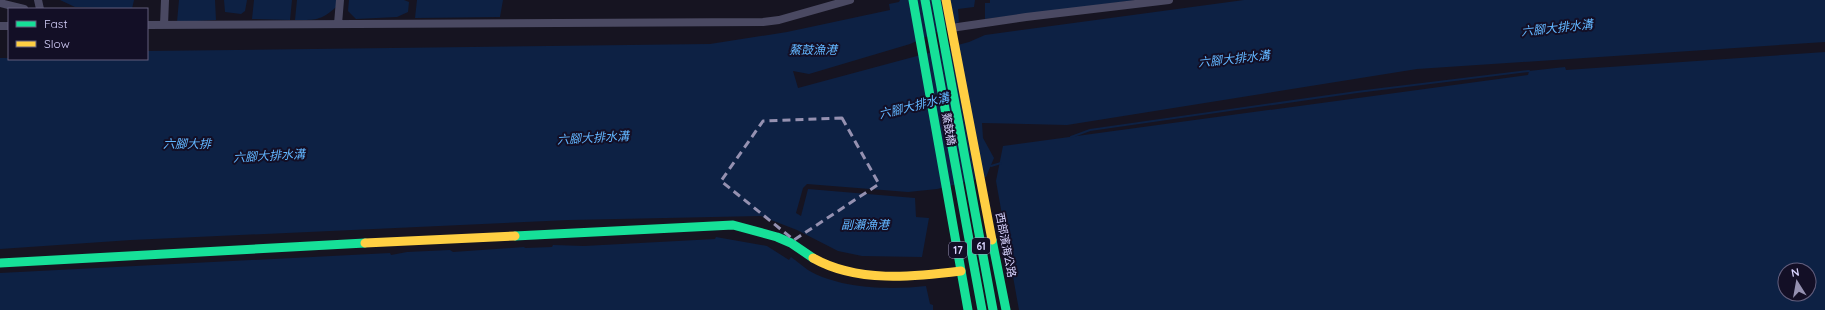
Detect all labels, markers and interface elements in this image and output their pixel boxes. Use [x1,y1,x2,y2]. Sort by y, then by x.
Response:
legend [8,8,148,60]
text: Fast [44,16,68,31]
water label: 六腳大排水溝 [1520,16,1596,39]
text: Slow [44,36,70,51]
water label: 鰲鼓漁港 [789,42,839,57]
water label: 六腳大排水溝 [1197,47,1273,70]
water label: 六腳大排水溝 [877,89,953,122]
street label: 鰲鼓橋 [939,112,959,146]
water label: 六腳大排水溝 [557,128,631,147]
water label: 六腳大排 [163,136,213,151]
water label: 六腳大排水溝 [233,146,307,165]
street label: 西部濱海公路 [993,211,1019,279]
water label: 副瀨漁港 [841,217,891,232]
road number: 61 [972,238,990,254]
road number: 17 [949,242,967,258]
north arrow [1777,262,1817,302]
text: N [1790,265,1800,280]

